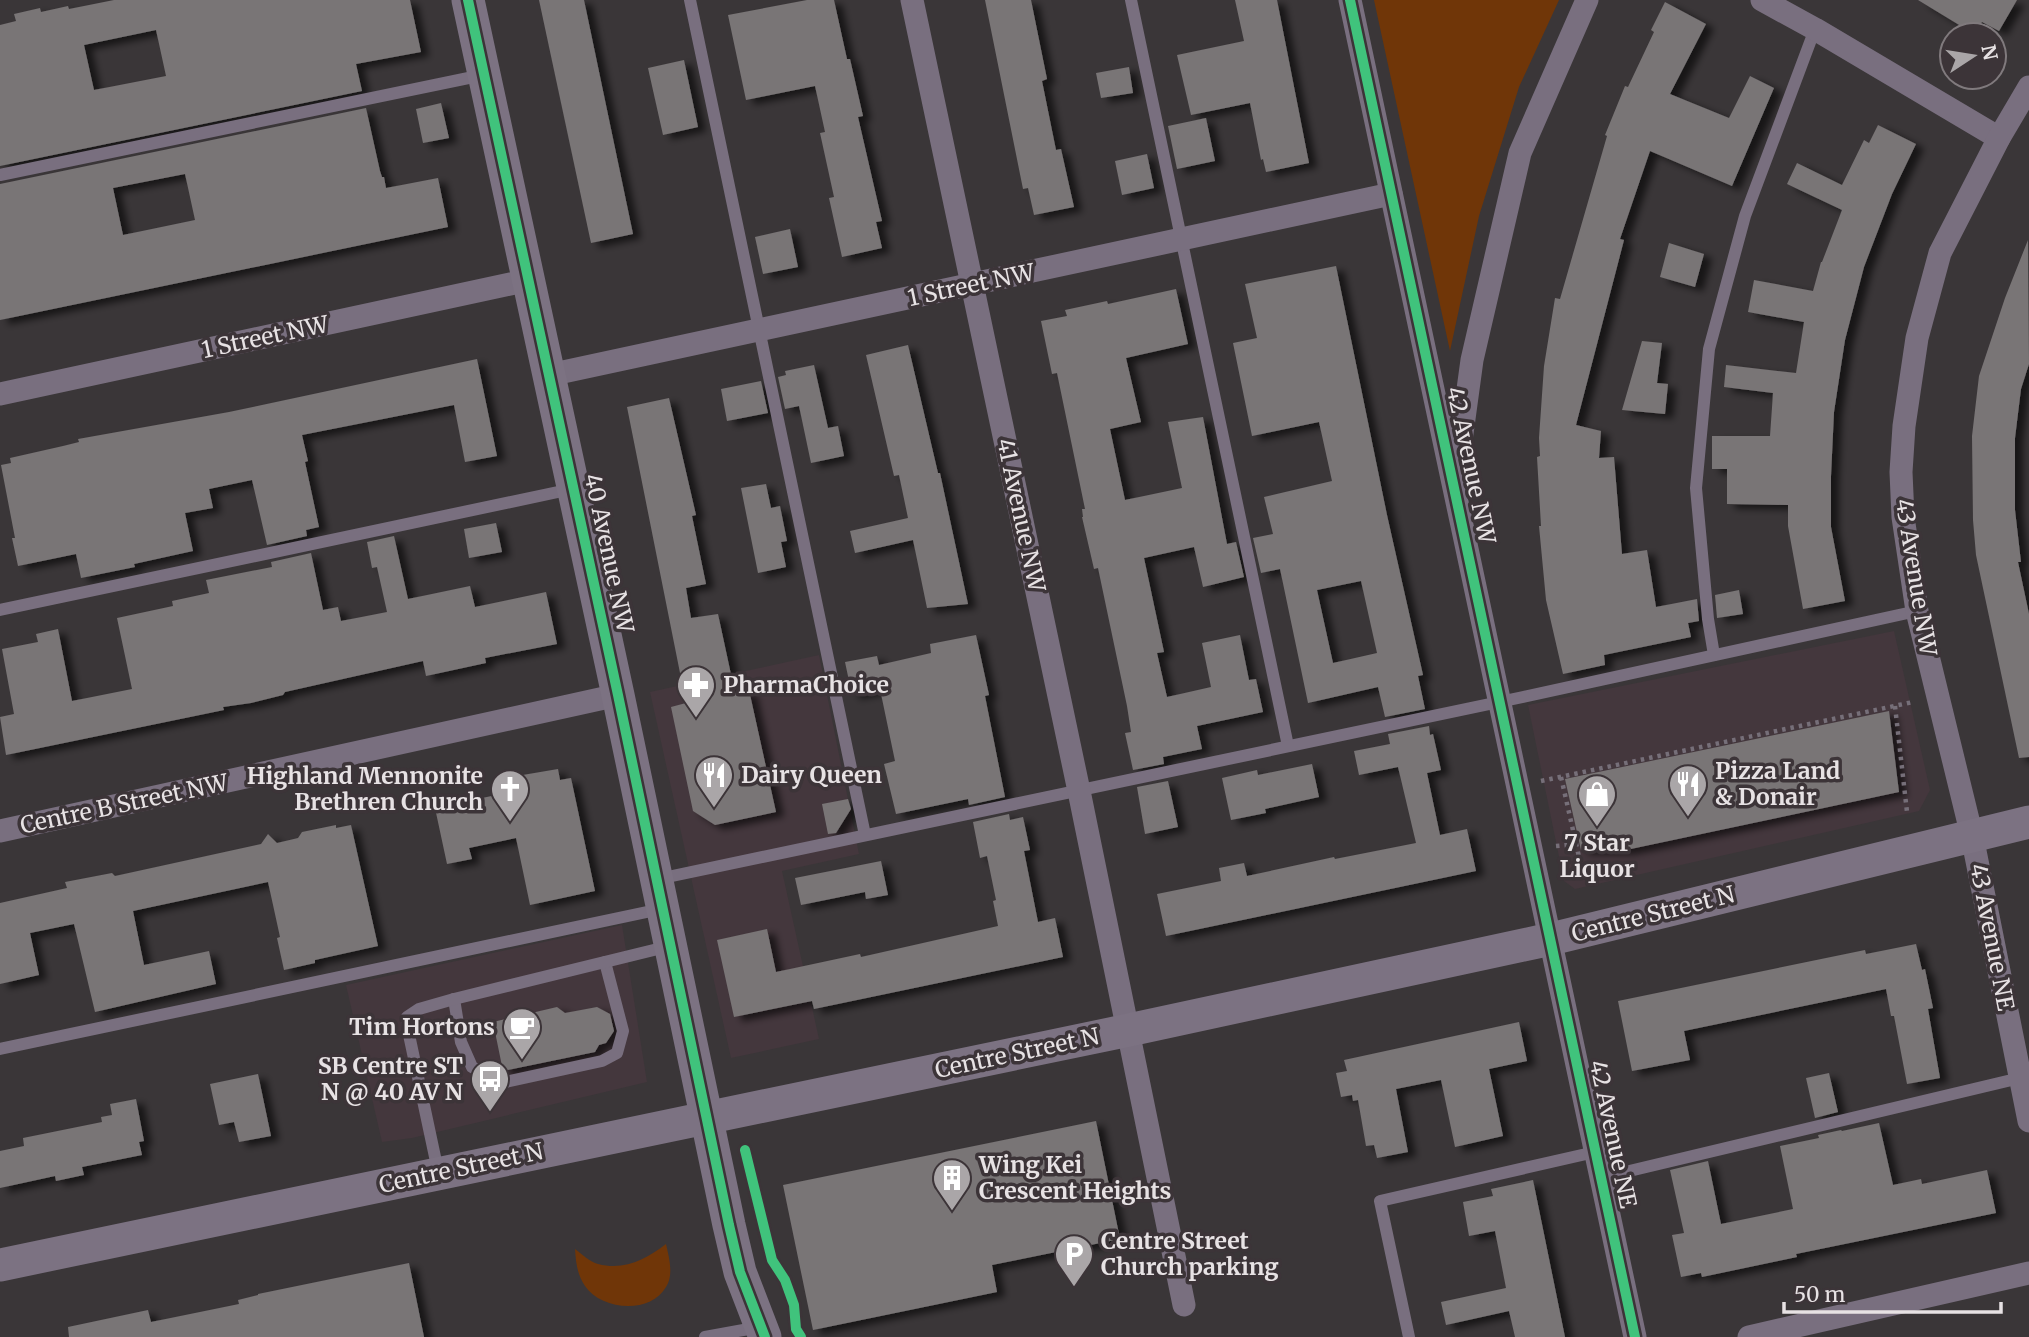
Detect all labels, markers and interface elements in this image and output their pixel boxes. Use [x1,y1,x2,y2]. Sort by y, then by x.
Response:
north arrow [1938,21,2008,91]
text: N [1976,43,2003,62]
street label: 1 Street NW [905,257,1038,312]
street label: 1 Street NW [199,309,332,364]
street label: 42 Avenue NW [1441,384,1503,547]
street label: 41 Avenue NW [991,436,1052,595]
street label: 40 Avenue NW [578,471,641,636]
street label: 43 Avenue NW [1890,496,1943,659]
pharmacy icon: PharmaChoice [675,664,717,719]
place label: PharmaChoice [723,670,889,699]
restaurant icon: Dairy Queen [693,754,735,809]
place label: Pizza Land & Donair [1715,756,1840,811]
place label: Dairy Queen [741,760,882,789]
place label: Highland Mennonite Brethren Church [247,761,483,816]
restaurant icon: Pizza Land & Donair [1667,763,1709,818]
street label: Centre B Street NW [17,767,231,840]
church icon: Highland Mennonite Brethren Church [489,768,531,823]
shop icon: 7 Star Liquor [1576,773,1618,828]
place label: 7 Star Liquor [1559,828,1635,883]
street label: 43 Avenue NE [1964,861,2021,1013]
street label: Centre Street N [1568,879,1738,948]
cafe icon: Tim Hortons [501,1006,543,1061]
place label: Tim Hortons [349,1012,495,1041]
street label: Centre Street N [932,1021,1102,1084]
place label: SB Centre ST N @ 40 AV N [318,1051,463,1106]
street label: 42 Avenue NE [1584,1057,1643,1211]
bus stop icon: SB Centre ST N @ 40 AV N [469,1058,511,1113]
street label: Centre Street N [376,1136,546,1199]
place label: Wing Kei Crescent Heights [978,1150,1172,1205]
building icon: Wing Kei Crescent Heights [931,1157,973,1212]
place label: Centre Street Church parking [1101,1226,1279,1281]
parking icon: Centre Street Church parking [1053,1233,1095,1288]
scale bar [1784,1270,2001,1314]
text: 50 m [1794,1281,1845,1308]

